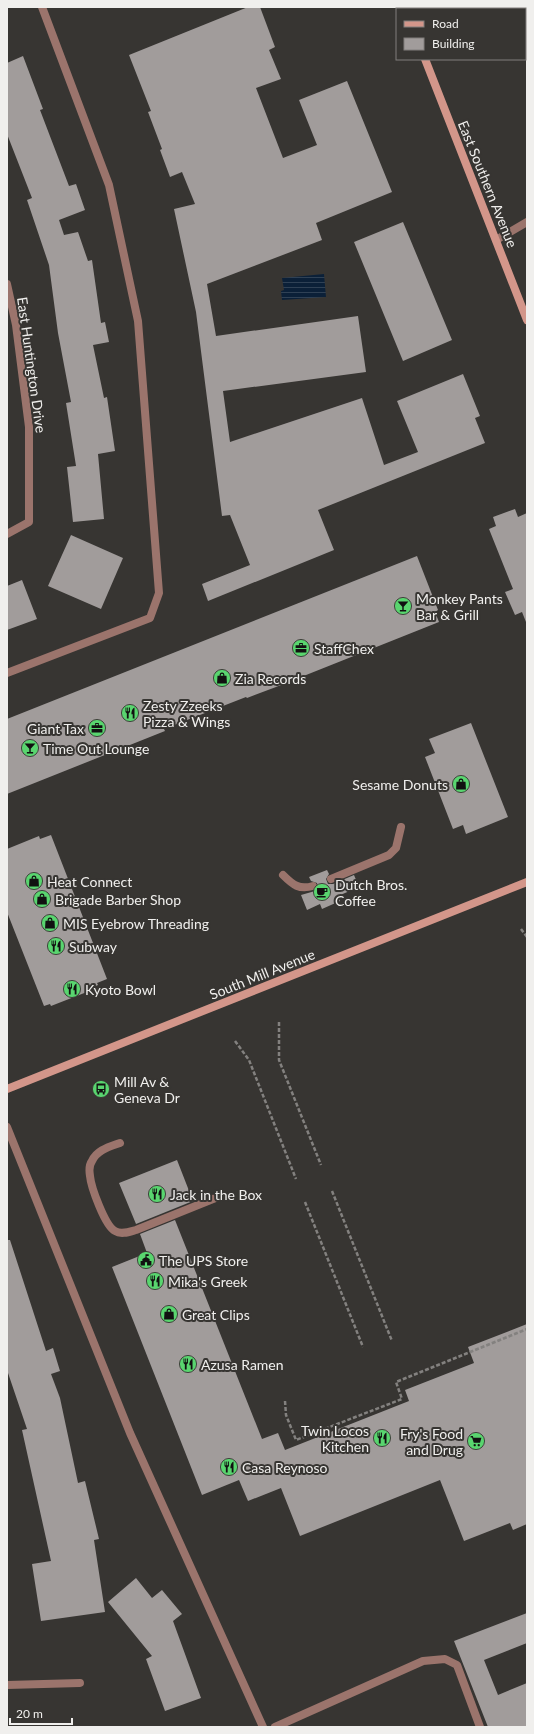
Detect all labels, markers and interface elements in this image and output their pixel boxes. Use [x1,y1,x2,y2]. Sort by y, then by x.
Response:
legend [396,8,526,60]
text: Road [432,16,459,31]
text: Building [432,36,475,51]
street label: East Southern Avenue [455,118,521,250]
street label: East Huntington Drive [14,296,50,434]
place label: Monkey Pants Bar & Grill [416,590,503,623]
bar icon: Monkey Pants Bar & Grill [393,596,413,616]
office icon: StaffChex [291,638,311,658]
place label: StaffChex [314,640,374,657]
shop icon: Zia Records [212,668,232,688]
place label: Zia Records [235,670,306,687]
place label: Zesty Zzeeks Pizza & Wings [143,697,230,730]
restaurant icon: Zesty Zzeeks Pizza & Wings [120,703,140,723]
office icon: Giant Tax [87,718,107,738]
place label: Giant Tax [27,720,84,737]
bar icon: Time Out Lounge [20,738,40,758]
place label: Time Out Lounge [43,740,149,757]
shop icon: Sesame Donuts [451,774,471,794]
place label: Sesame Donuts [352,776,448,793]
shop icon: Heat Connect [24,871,44,891]
place label: Heat Connect [47,873,132,890]
place label: Dutch Bros. Coffee [335,876,407,909]
cafe icon: Dutch Bros. Coffee [312,882,332,902]
shop icon: Brigade Barber Shop [32,889,52,909]
place label: Brigade Barber Shop [55,891,181,908]
shop icon: MIS Eyebrow Threading [40,913,60,933]
place label: MIS Eyebrow Threading [63,915,209,932]
restaurant icon: Subway [46,936,66,956]
place label: Subway [69,938,118,955]
street label: South Mill Avenue [207,945,317,1003]
restaurant icon: Kyoto Bowl [62,979,82,999]
place label: Kyoto Bowl [85,981,156,998]
place label: Mill Av & Geneva Dr [114,1073,180,1106]
bus stop icon: Mill Av & Geneva Dr [91,1079,111,1099]
restaurant icon: Jack in the Box [147,1184,167,1204]
place label: Jack in the Box [170,1186,262,1203]
public building icon: The UPS Store [136,1250,156,1270]
place label: The UPS Store [159,1252,248,1269]
restaurant icon: Mika's Greek [145,1271,165,1291]
place label: Mika's Greek [168,1273,248,1290]
shop icon: Great Clips [159,1304,179,1324]
place label: Great Clips [182,1306,250,1323]
restaurant icon: Azusa Ramen [178,1354,198,1374]
place label: Azusa Ramen [201,1356,284,1373]
place label: Twin Locos Kitchen [301,1422,369,1455]
place label: Fry's Food and Drug [400,1425,463,1458]
restaurant icon: Twin Locos Kitchen [372,1428,392,1448]
supermarket icon: Fry's Food and Drug [466,1431,486,1451]
restaurant icon: Casa Reynoso [219,1457,239,1477]
place label: Casa Reynoso [242,1459,327,1476]
scale bar [10,1700,72,1726]
text: 20 m [16,1706,43,1721]

